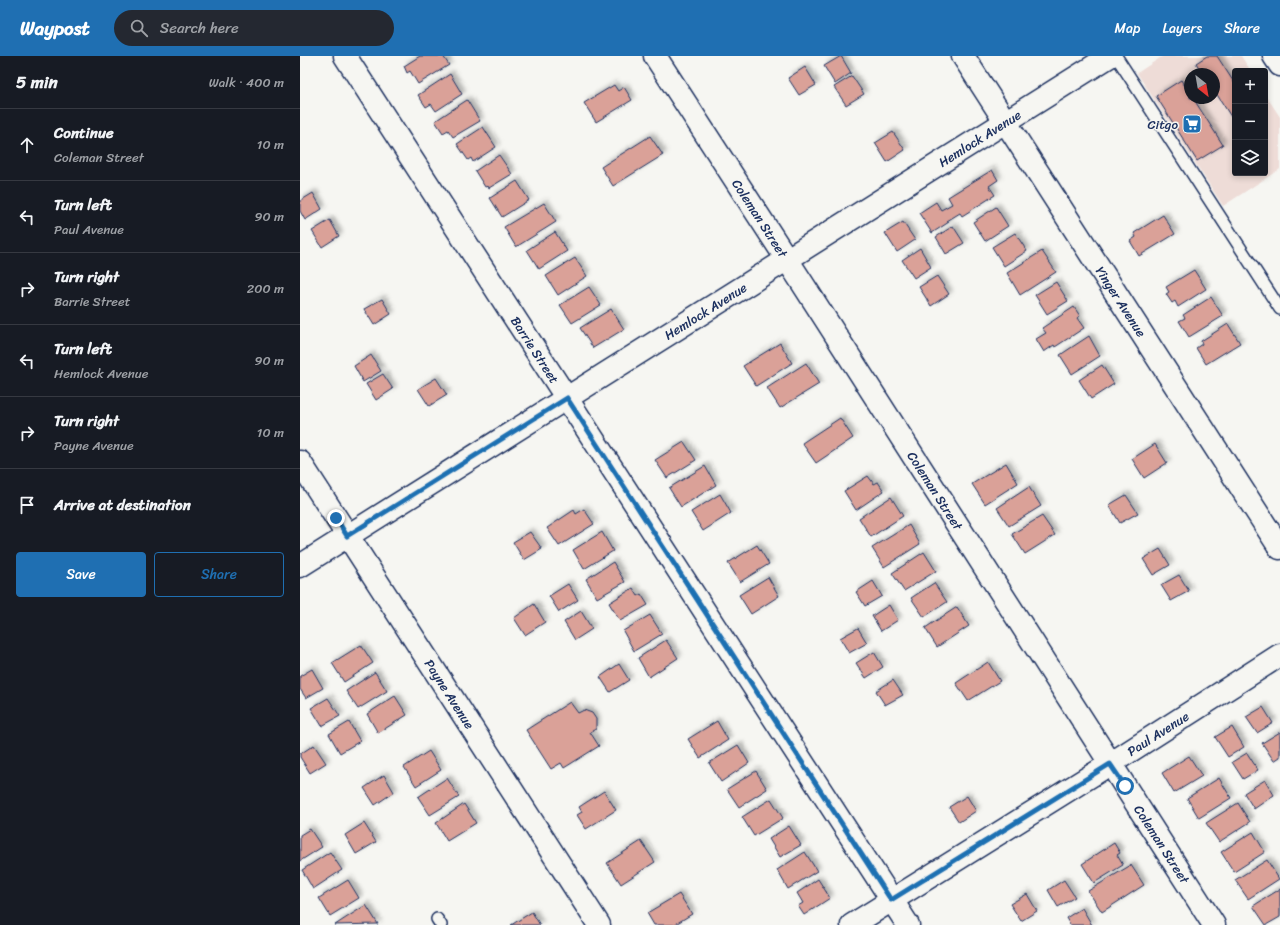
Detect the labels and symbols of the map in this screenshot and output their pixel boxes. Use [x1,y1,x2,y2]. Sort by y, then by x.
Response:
north arrow [1184,68,1220,104]
street label: Hemlock Avenue [933,103,1026,173]
place label: Citgo [1147,113,1178,136]
supermarket icon: Citgo [1181,113,1203,135]
street label: Coleman Street [726,174,795,263]
street label: Yinger Avenue [1090,261,1153,342]
street label: Hemlock Avenue [659,276,752,346]
street label: Barrie Street [505,311,566,388]
street label: Coleman Street [901,446,970,535]
route end [327,509,345,527]
street label: Payne Avenue [418,654,481,734]
street label: Paul Avenue [1122,705,1194,762]
route start [1116,777,1134,795]
street label: Coleman Street [1128,800,1196,889]

